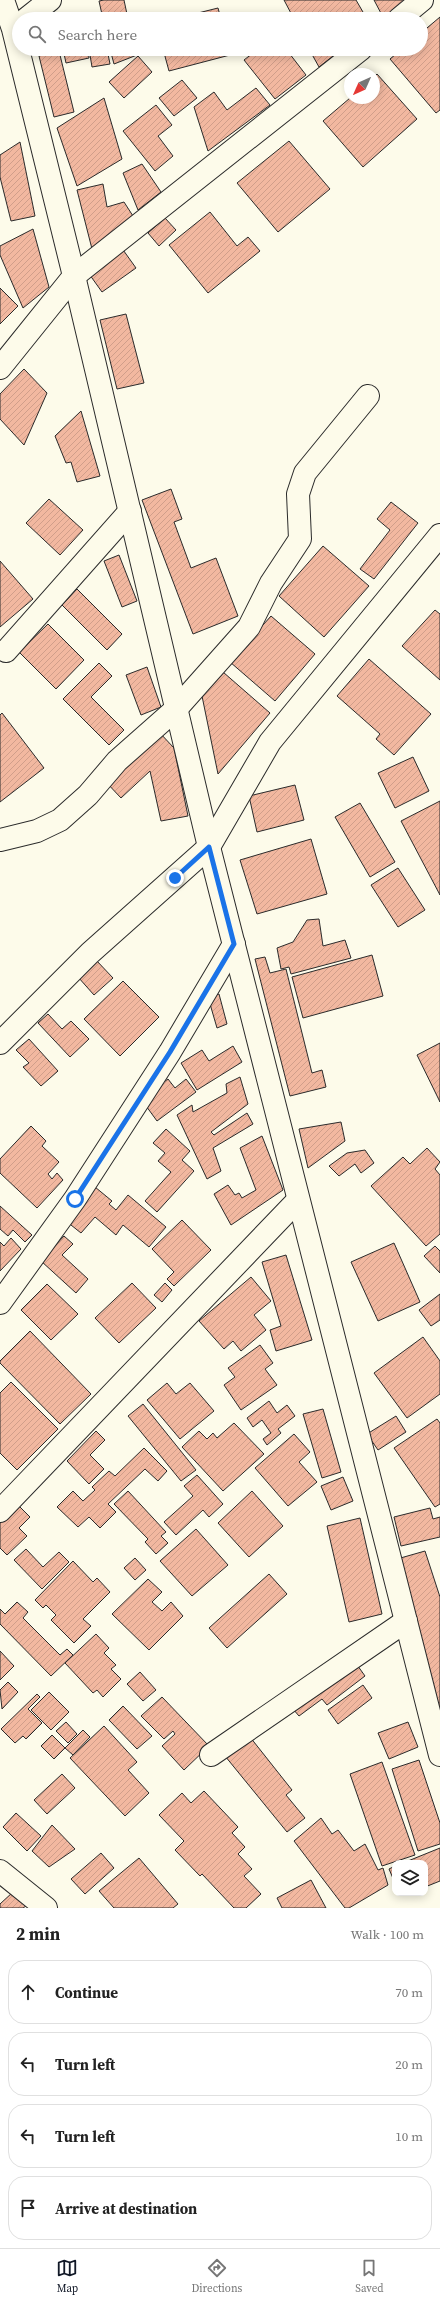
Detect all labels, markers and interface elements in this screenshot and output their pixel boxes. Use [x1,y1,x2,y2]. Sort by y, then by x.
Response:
search box [12,12,428,56]
icon: search [26,23,48,45]
text: Search here [58,24,137,45]
north arrow [344,68,380,104]
route end [166,869,184,887]
route start [66,1190,84,1208]
map controls [392,1860,428,1896]
button: layers [392,1860,428,1896]
text: 2 min [16,1922,60,1946]
text: Walk · 100 m [351,1926,424,1943]
icon: ahead [17,1981,39,2003]
text: Continue [55,1982,118,2003]
text: 70 m [395,1984,423,2001]
icon: left [17,2053,39,2075]
text: Turn left [55,2054,115,2075]
text: 20 m [395,2056,423,2073]
icon: left [17,2125,39,2147]
text: Turn left [55,2126,115,2147]
text: 10 m [395,2128,423,2145]
icon: arrive [17,2197,39,2219]
text: Arrive at destination [55,2198,197,2219]
tab: Map [56,2257,78,2296]
tab: Directions [191,2257,242,2296]
tab: Saved [355,2257,384,2296]

